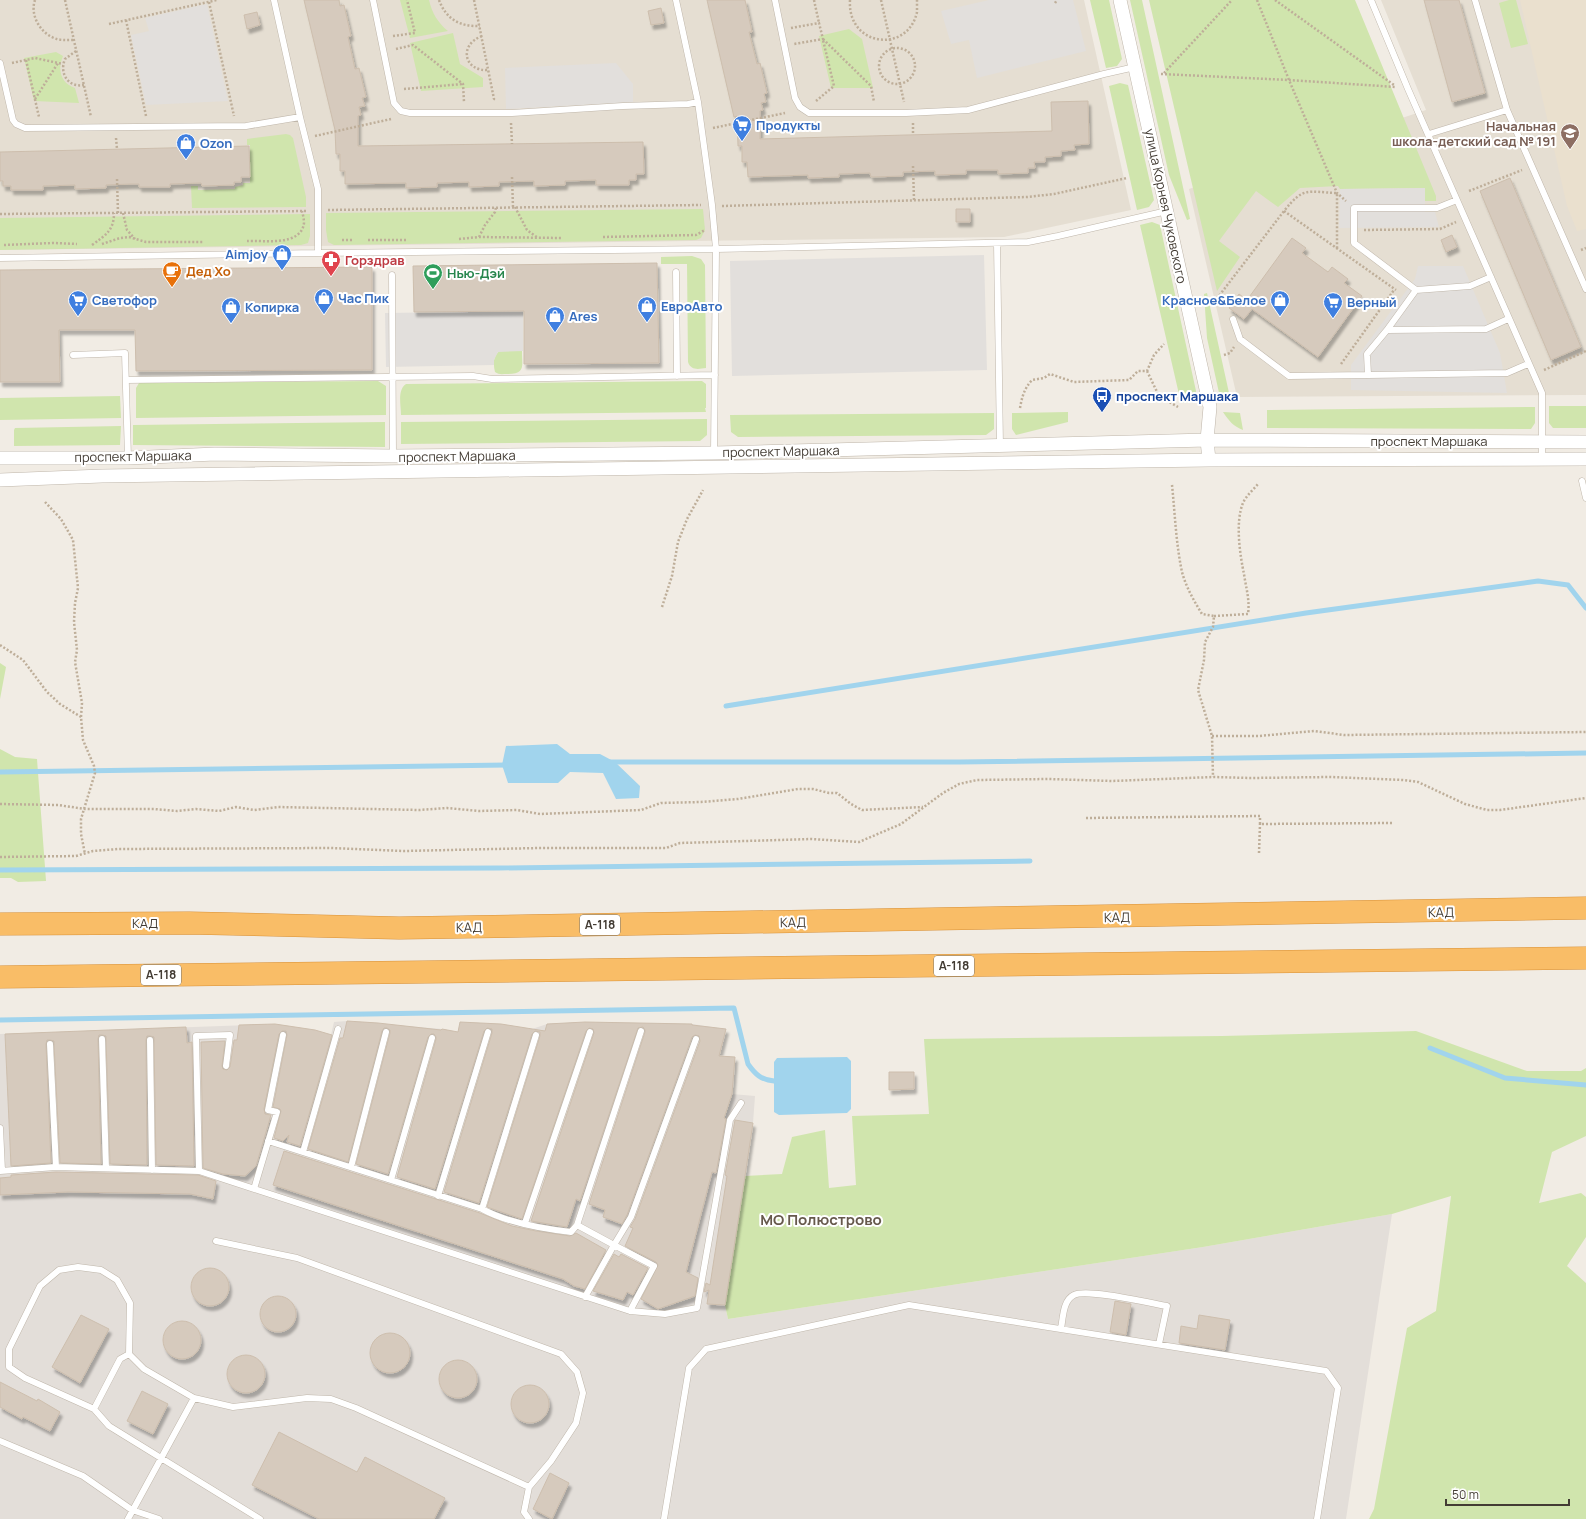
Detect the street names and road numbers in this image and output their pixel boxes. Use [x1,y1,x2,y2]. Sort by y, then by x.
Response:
street label: улица Корнея Чуковского [1141,127,1191,285]
street label: проспект Маршака [1370,432,1488,450]
street label: проспект Маршака [722,441,840,461]
street label: проспект Маршака [74,446,192,466]
street label: проспект Маршака [398,446,516,466]
street label: КАД [1428,903,1455,921]
street label: КАД [1104,908,1131,926]
street label: КАД [780,913,807,931]
street label: КАД [132,914,158,932]
road number: А-118 [580,915,620,935]
street label: КАД [456,918,483,936]
road number: А-118 [934,956,974,976]
road number: А-118 [141,965,181,985]

